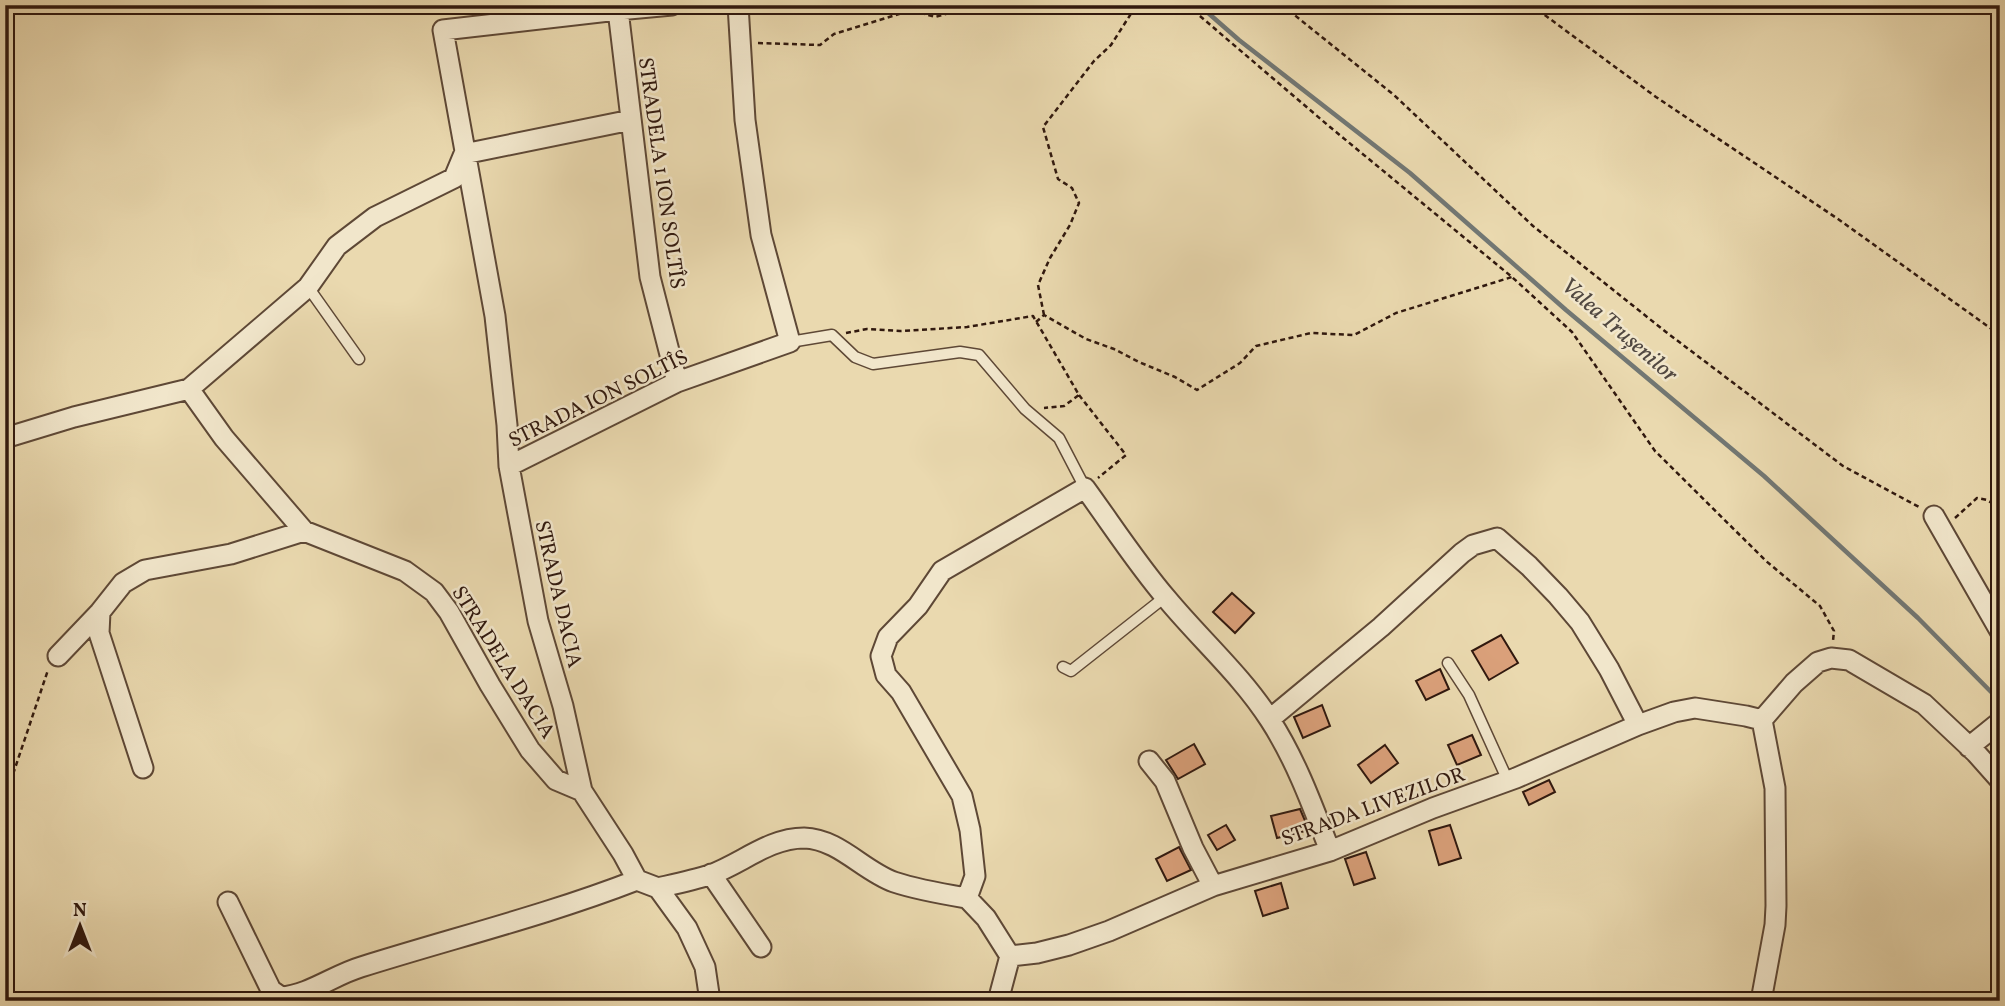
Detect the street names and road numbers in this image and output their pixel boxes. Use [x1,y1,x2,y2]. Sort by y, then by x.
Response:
street label: STRADELA 1 ION SOLTÎS [630,55,691,291]
street label: STRADA ION SOLTÎS [504,343,693,456]
street label: STRADA DACIA [526,518,589,671]
street label: STRADELA DACIA [444,581,562,745]
street label: STRADA LIVEZILOR [1277,761,1470,854]

